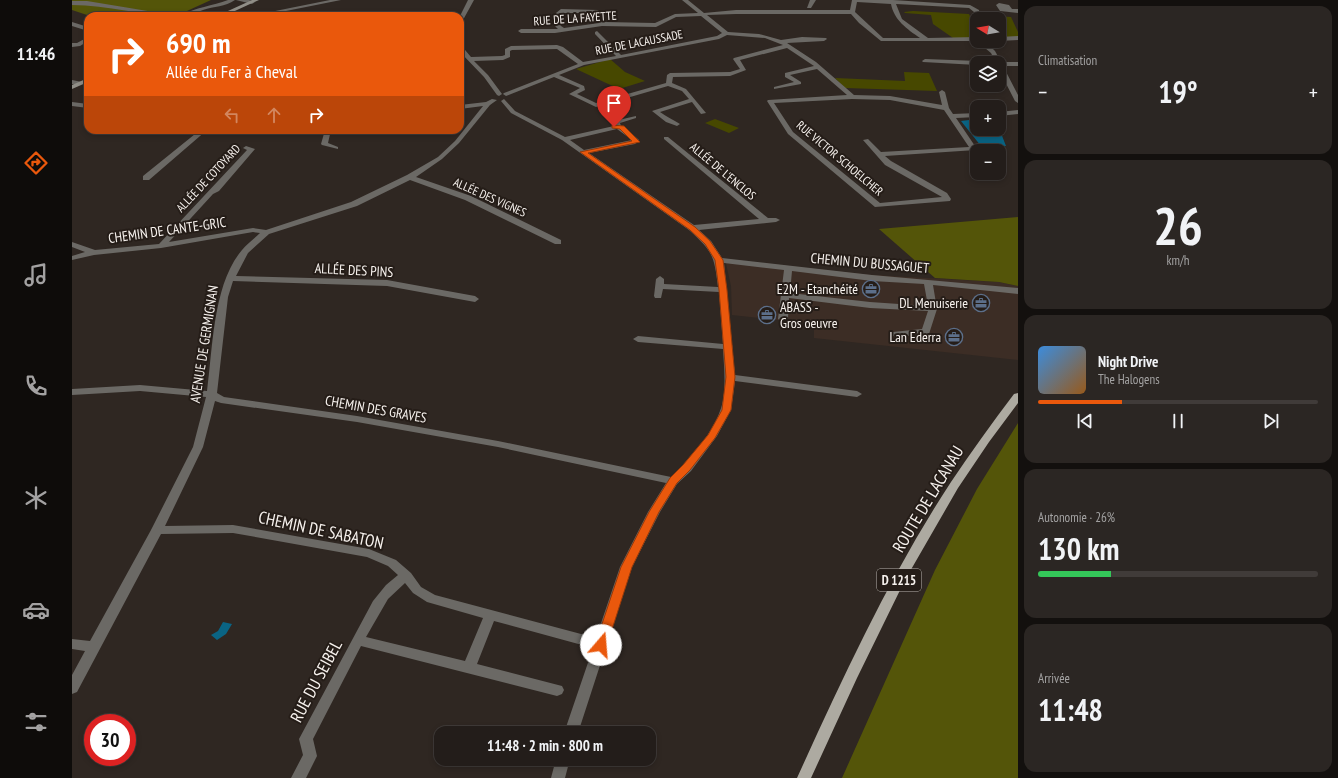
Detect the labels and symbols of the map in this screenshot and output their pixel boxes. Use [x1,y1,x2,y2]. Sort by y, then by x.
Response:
street label: RUE DE LA FAYETTE [533,8,617,28]
north arrow [970,12,1006,48]
street label: RUE DE LACAUSSADE [594,26,684,58]
pin [597,86,631,127]
street label: RUE VICTOR SCHOELCHER [794,117,887,199]
street label: ALLÉE DE L'ENCLOS [687,139,759,203]
street label: ALLÉE DE COTOYARD [173,141,243,215]
street label: ALLÉE DES VIGNES [451,174,529,220]
street label: CHEMIN DE CANTE-GRIC [107,213,228,247]
street label: CHEMIN DU BUSSAGUET [810,249,931,277]
street label: ALLÉE DES PINS [314,259,394,281]
office icon: E2M - Etanchéité [861,279,881,299]
place label: E2M - Etanchéité [777,280,858,298]
street label: AVENUE DE GERMIGNAN [186,284,222,404]
office icon: DL Menuiserie [971,293,991,313]
place label: DL Menuiserie [899,294,968,312]
place label: ABASS - Gros oeuvre [780,298,838,332]
office icon: ABASS - Gros oeuvre [757,305,777,325]
office icon: Lan Ederra [944,327,964,347]
place label: Lan Ederra [890,328,941,346]
street label: CHEMIN DES GRAVES [324,391,428,427]
street label: ROUTE DE LACANAU [888,442,968,556]
street label: CHEMIN DE SABATON [256,506,386,554]
road number: D 1215 [877,569,921,591]
position arrow [580,624,622,666]
street label: RUE DU SEIBEL [285,636,347,726]
speed limit sign: 30 [84,714,136,766]

